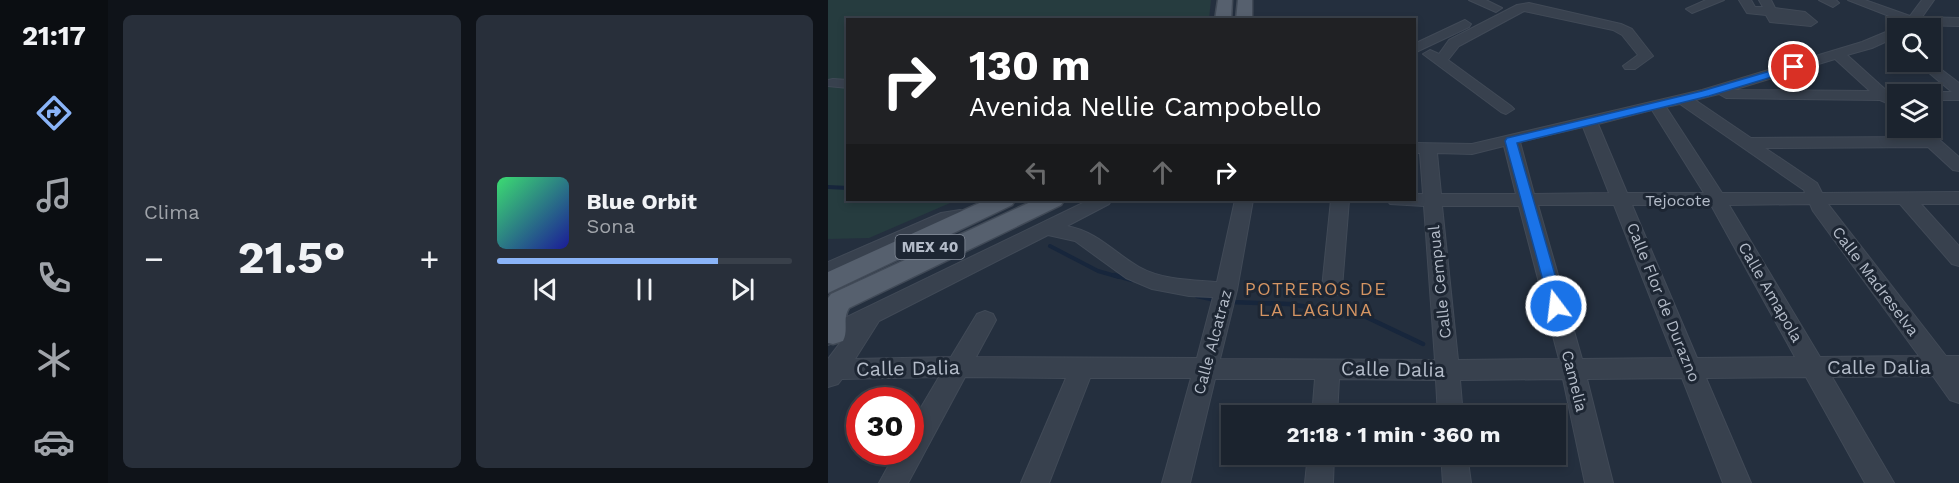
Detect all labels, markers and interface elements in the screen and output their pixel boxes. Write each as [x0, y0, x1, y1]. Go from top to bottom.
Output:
map controls [1887, 18, 1941, 138]
button: search [1887, 18, 1941, 72]
text: 21:17 [22, 20, 86, 52]
text: 130 m [969, 41, 1091, 90]
pin [1768, 41, 1819, 92]
icon: right [870, 42, 948, 120]
icon: arrive [1777, 50, 1810, 83]
button: layers [1887, 84, 1941, 138]
text: Avenida Nellie Campobello [969, 91, 1322, 123]
icon: directions [33, 92, 75, 134]
icon: left [1020, 156, 1053, 189]
icon: ahead [1083, 156, 1116, 189]
icon: ahead [1146, 156, 1179, 189]
icon: right [1209, 156, 1242, 189]
icon: music [33, 174, 75, 216]
text: Blue Orbit [587, 189, 697, 214]
street label: Tejocote [1645, 191, 1711, 210]
text: Clima [144, 200, 200, 224]
text: Sona [587, 214, 635, 238]
street label: Calle Flor de Durazno [1623, 220, 1704, 385]
street label: Calle Madreselva [1828, 223, 1923, 340]
street label: Calle Cempual [1424, 224, 1455, 340]
text: 21.5° [238, 231, 346, 284]
road number: MEX 40 [896, 235, 964, 259]
text: − [144, 239, 164, 278]
text: + [420, 239, 440, 278]
street label: Calle Amapola [1734, 239, 1807, 346]
icon: phone [33, 257, 75, 299]
icon: previous [529, 273, 562, 306]
icon: pause [628, 273, 661, 306]
icon: next [726, 273, 759, 306]
position arrow [1524, 274, 1588, 338]
district label: POTREROS DE LA LAGUNA [1245, 278, 1387, 320]
street label: Calle Alcatraz [1189, 288, 1236, 397]
icon: climate [33, 339, 75, 381]
street label: Camelia [1558, 348, 1591, 414]
street label: Calle Dalia [856, 355, 960, 381]
street label: Calle Dalia [1827, 355, 1931, 379]
street label: Calle Dalia [1341, 356, 1445, 382]
speed limit sign: 30 [846, 387, 924, 465]
icon: car [33, 421, 75, 463]
text: 21:18 · 1 min · 360 m [1287, 422, 1500, 447]

